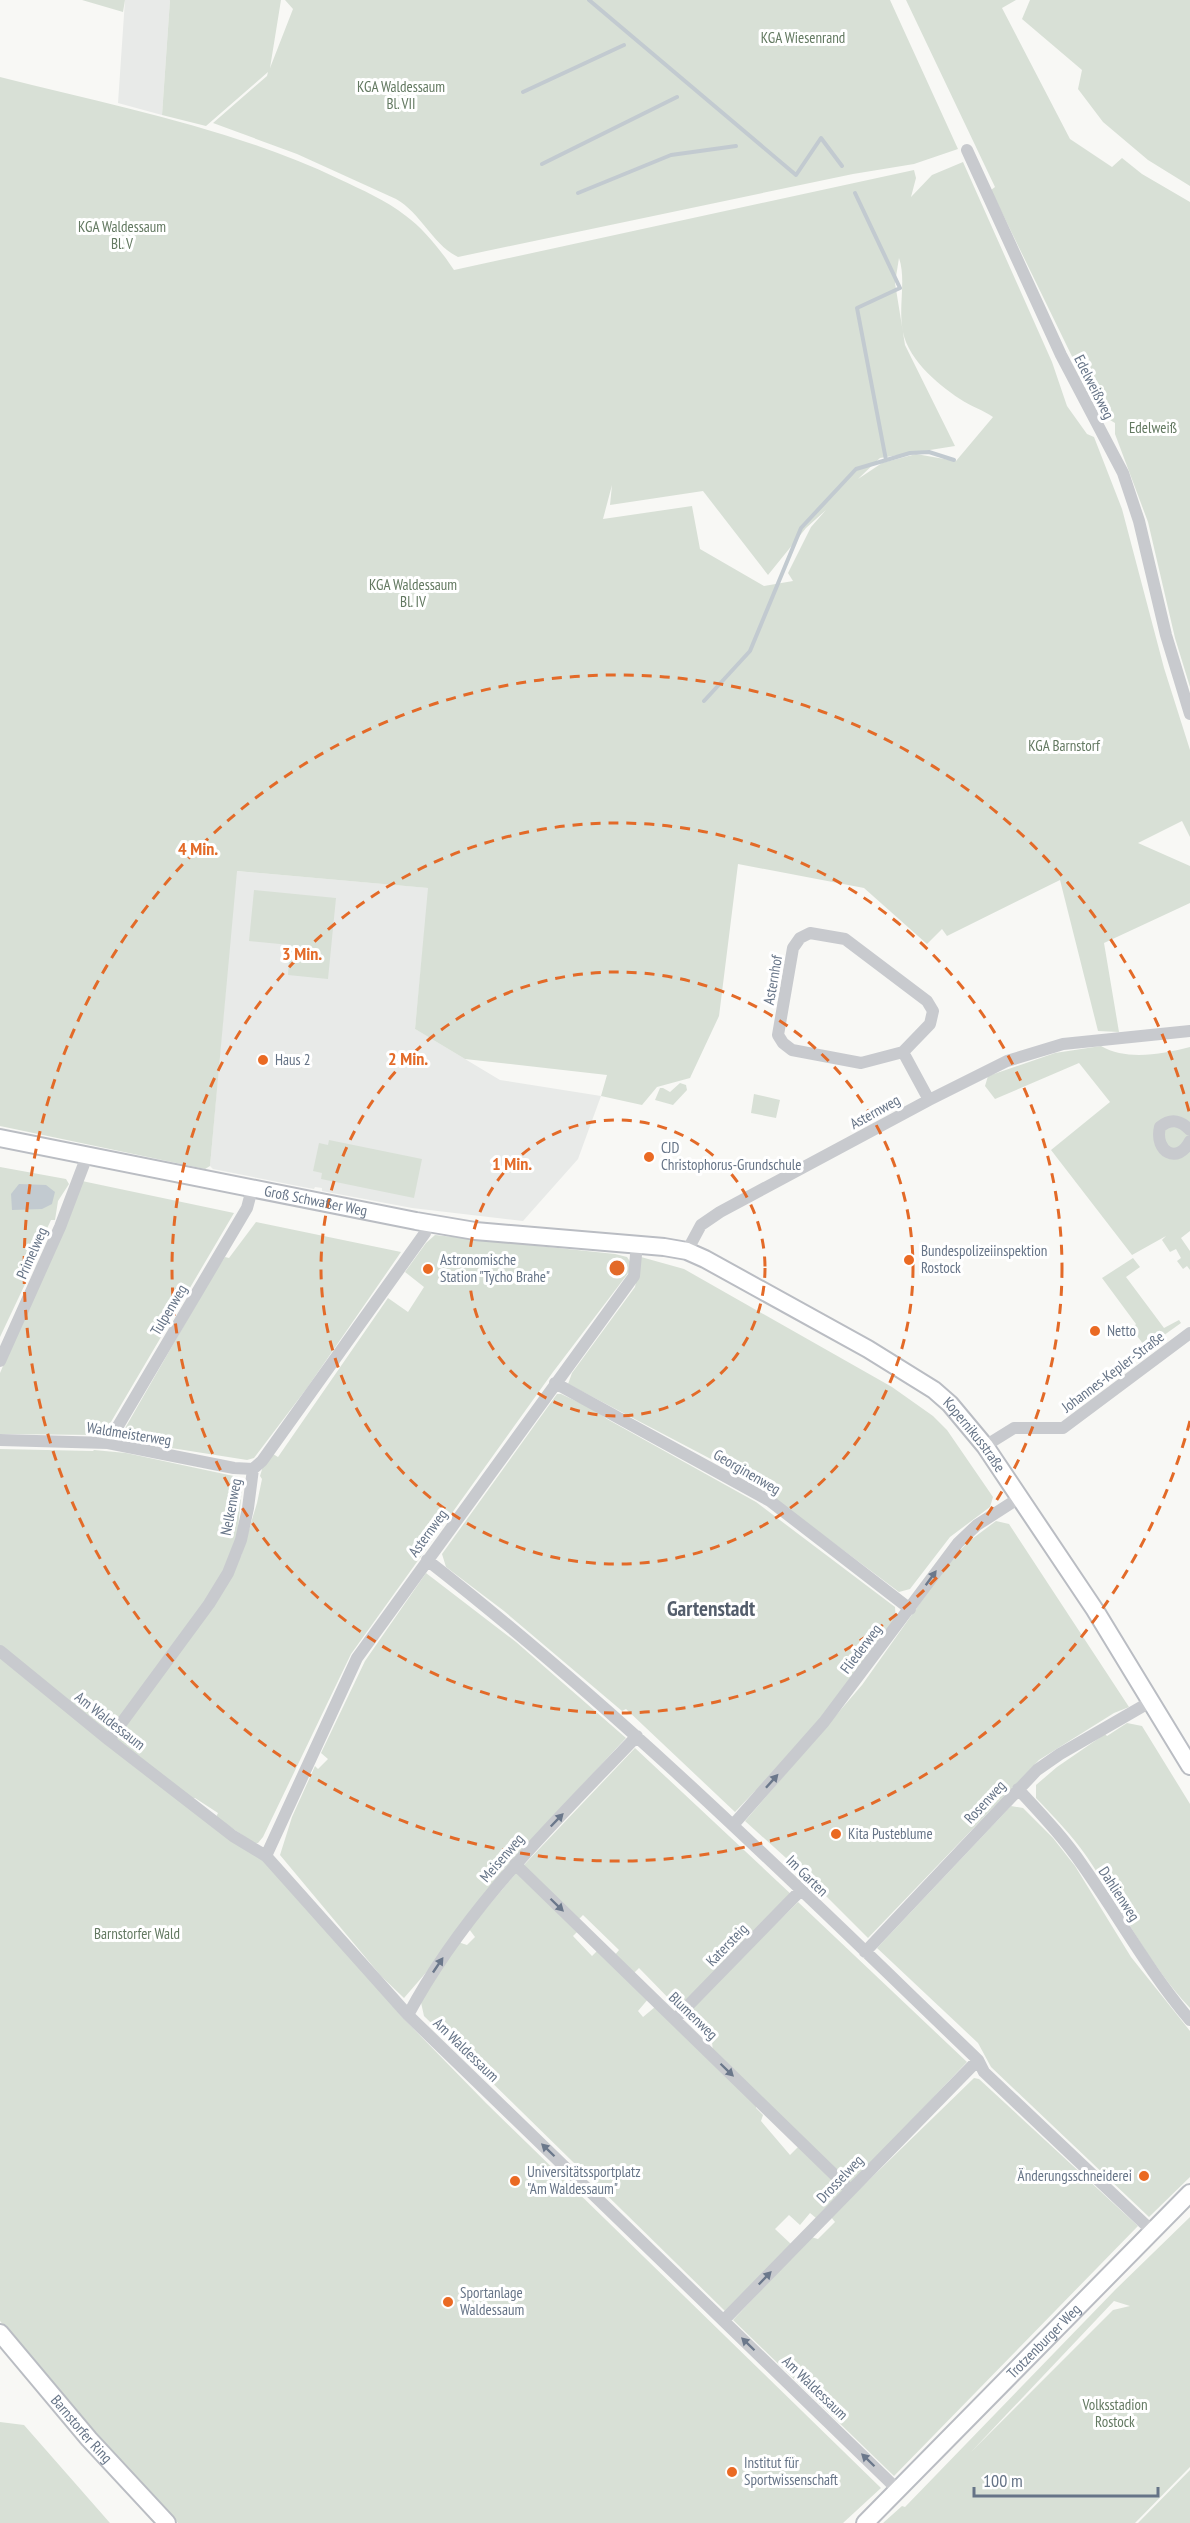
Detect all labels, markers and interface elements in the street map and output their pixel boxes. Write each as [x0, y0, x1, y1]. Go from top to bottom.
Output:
park label: KGA Wiesenrand [761, 28, 845, 47]
park label: KGA Waldessaum Bl. VII [357, 77, 445, 113]
park label: KGA Waldessaum Bl. V [78, 217, 166, 253]
street label: Edelweißweg [1070, 352, 1119, 422]
park label: Edelweiß [1129, 418, 1177, 437]
park label: KGA Waldessaum Bl. IV [369, 575, 457, 611]
park label: KGA Barnstorf [1028, 736, 1101, 755]
text: 4 Min. [178, 837, 218, 860]
text: 3 Min. [282, 942, 322, 965]
street label: Asternhof [759, 953, 786, 1006]
text: 2 Min. [388, 1047, 428, 1070]
place label: Haus 2 [275, 1050, 311, 1069]
marker: Haus 2 [256, 1053, 270, 1067]
street label: Asternweg [846, 1090, 903, 1133]
place label: CJD Christophorus-Grundschule [661, 1138, 801, 1174]
marker: CJD Christophorus-Grundschule [642, 1150, 656, 1164]
text: 1 Min. [492, 1152, 532, 1175]
street label: Groß Schwaßer Weg [263, 1181, 369, 1220]
street label: Primelweg [12, 1224, 51, 1282]
place label: Bundespolizeiinspektion Rostock [921, 1241, 1047, 1277]
place label: Astronomische Station "Tycho Brahe" [440, 1250, 550, 1286]
marker: Bundespolizeiinspektion Rostock [902, 1253, 916, 1267]
centre of rings [607, 1258, 627, 1278]
marker: Astronomische Station "Tycho Brahe" [421, 1262, 435, 1276]
street label: Tulpenweg [146, 1281, 191, 1339]
place label: Netto [1107, 1321, 1136, 1340]
marker: Netto [1088, 1324, 1102, 1338]
street label: Johannes-Kepler-Straße [1057, 1327, 1168, 1417]
street label: Kopernikusstraße [939, 1392, 1010, 1476]
street label: Waldmeisterweg [85, 1417, 173, 1450]
street label: Georginenweg [710, 1445, 784, 1498]
street label: Nelkenweg [216, 1477, 245, 1537]
street label: Asternweg [404, 1505, 451, 1560]
one-way arrow [924, 1571, 936, 1586]
district label: Gartenstadt [667, 1595, 755, 1622]
street label: Fliederweg [836, 1620, 885, 1677]
street label: Am Waldessaum [71, 1687, 149, 1754]
one-way arrow [765, 1774, 778, 1789]
street label: Rosenweg [960, 1776, 1009, 1827]
one-way arrow [550, 1813, 564, 1827]
place label: Kita Pusteblume [848, 1824, 933, 1843]
marker: Kita Pusteblume [829, 1827, 843, 1841]
street label: Meisenweg [475, 1829, 528, 1886]
street label: Im Garten [782, 1851, 832, 1900]
street label: Dahlienweg [1095, 1863, 1144, 1925]
one-way arrow [550, 1898, 565, 1912]
street label: Katersteig [702, 1919, 752, 1970]
park label: Barnstorfer Wald [94, 1924, 180, 1943]
one-way arrow [432, 1957, 444, 1973]
street label: Blumenweg [665, 1988, 722, 2044]
street label: Am Waldessaum [430, 2014, 503, 2086]
one-way arrow [720, 2063, 735, 2077]
one-way arrow [541, 2143, 555, 2157]
street label: Drosselweg [812, 2151, 867, 2207]
place label: Universitätssportplatz "Am Waldessaum" [527, 2162, 641, 2198]
place label: Änderungsschneiderei [1018, 2166, 1132, 2185]
marker: Änderungsschneiderei [1137, 2169, 1151, 2183]
marker: Universitätssportplatz "Am Waldessaum" [508, 2174, 522, 2188]
one-way arrow [758, 2271, 772, 2286]
place label: Sportanlage Waldessaum [460, 2283, 524, 2319]
marker: Sportanlage Waldessaum [441, 2295, 455, 2309]
street label: Trotzenburger Weg [1003, 2300, 1084, 2382]
one-way arrow [742, 2337, 756, 2351]
street label: Am Waldessaum [779, 2352, 852, 2424]
street label: Barnstorfer Ring [47, 2391, 117, 2467]
park label: Volksstadion Rostock [1081, 2395, 1148, 2431]
place label: Institut für Sportwissenschaft [744, 2453, 838, 2489]
one-way arrow [861, 2453, 875, 2467]
scale bar [974, 2460, 1158, 2498]
marker: Institut für Sportwissenschaft [725, 2465, 739, 2479]
text: 100 m [983, 2469, 1023, 2492]

